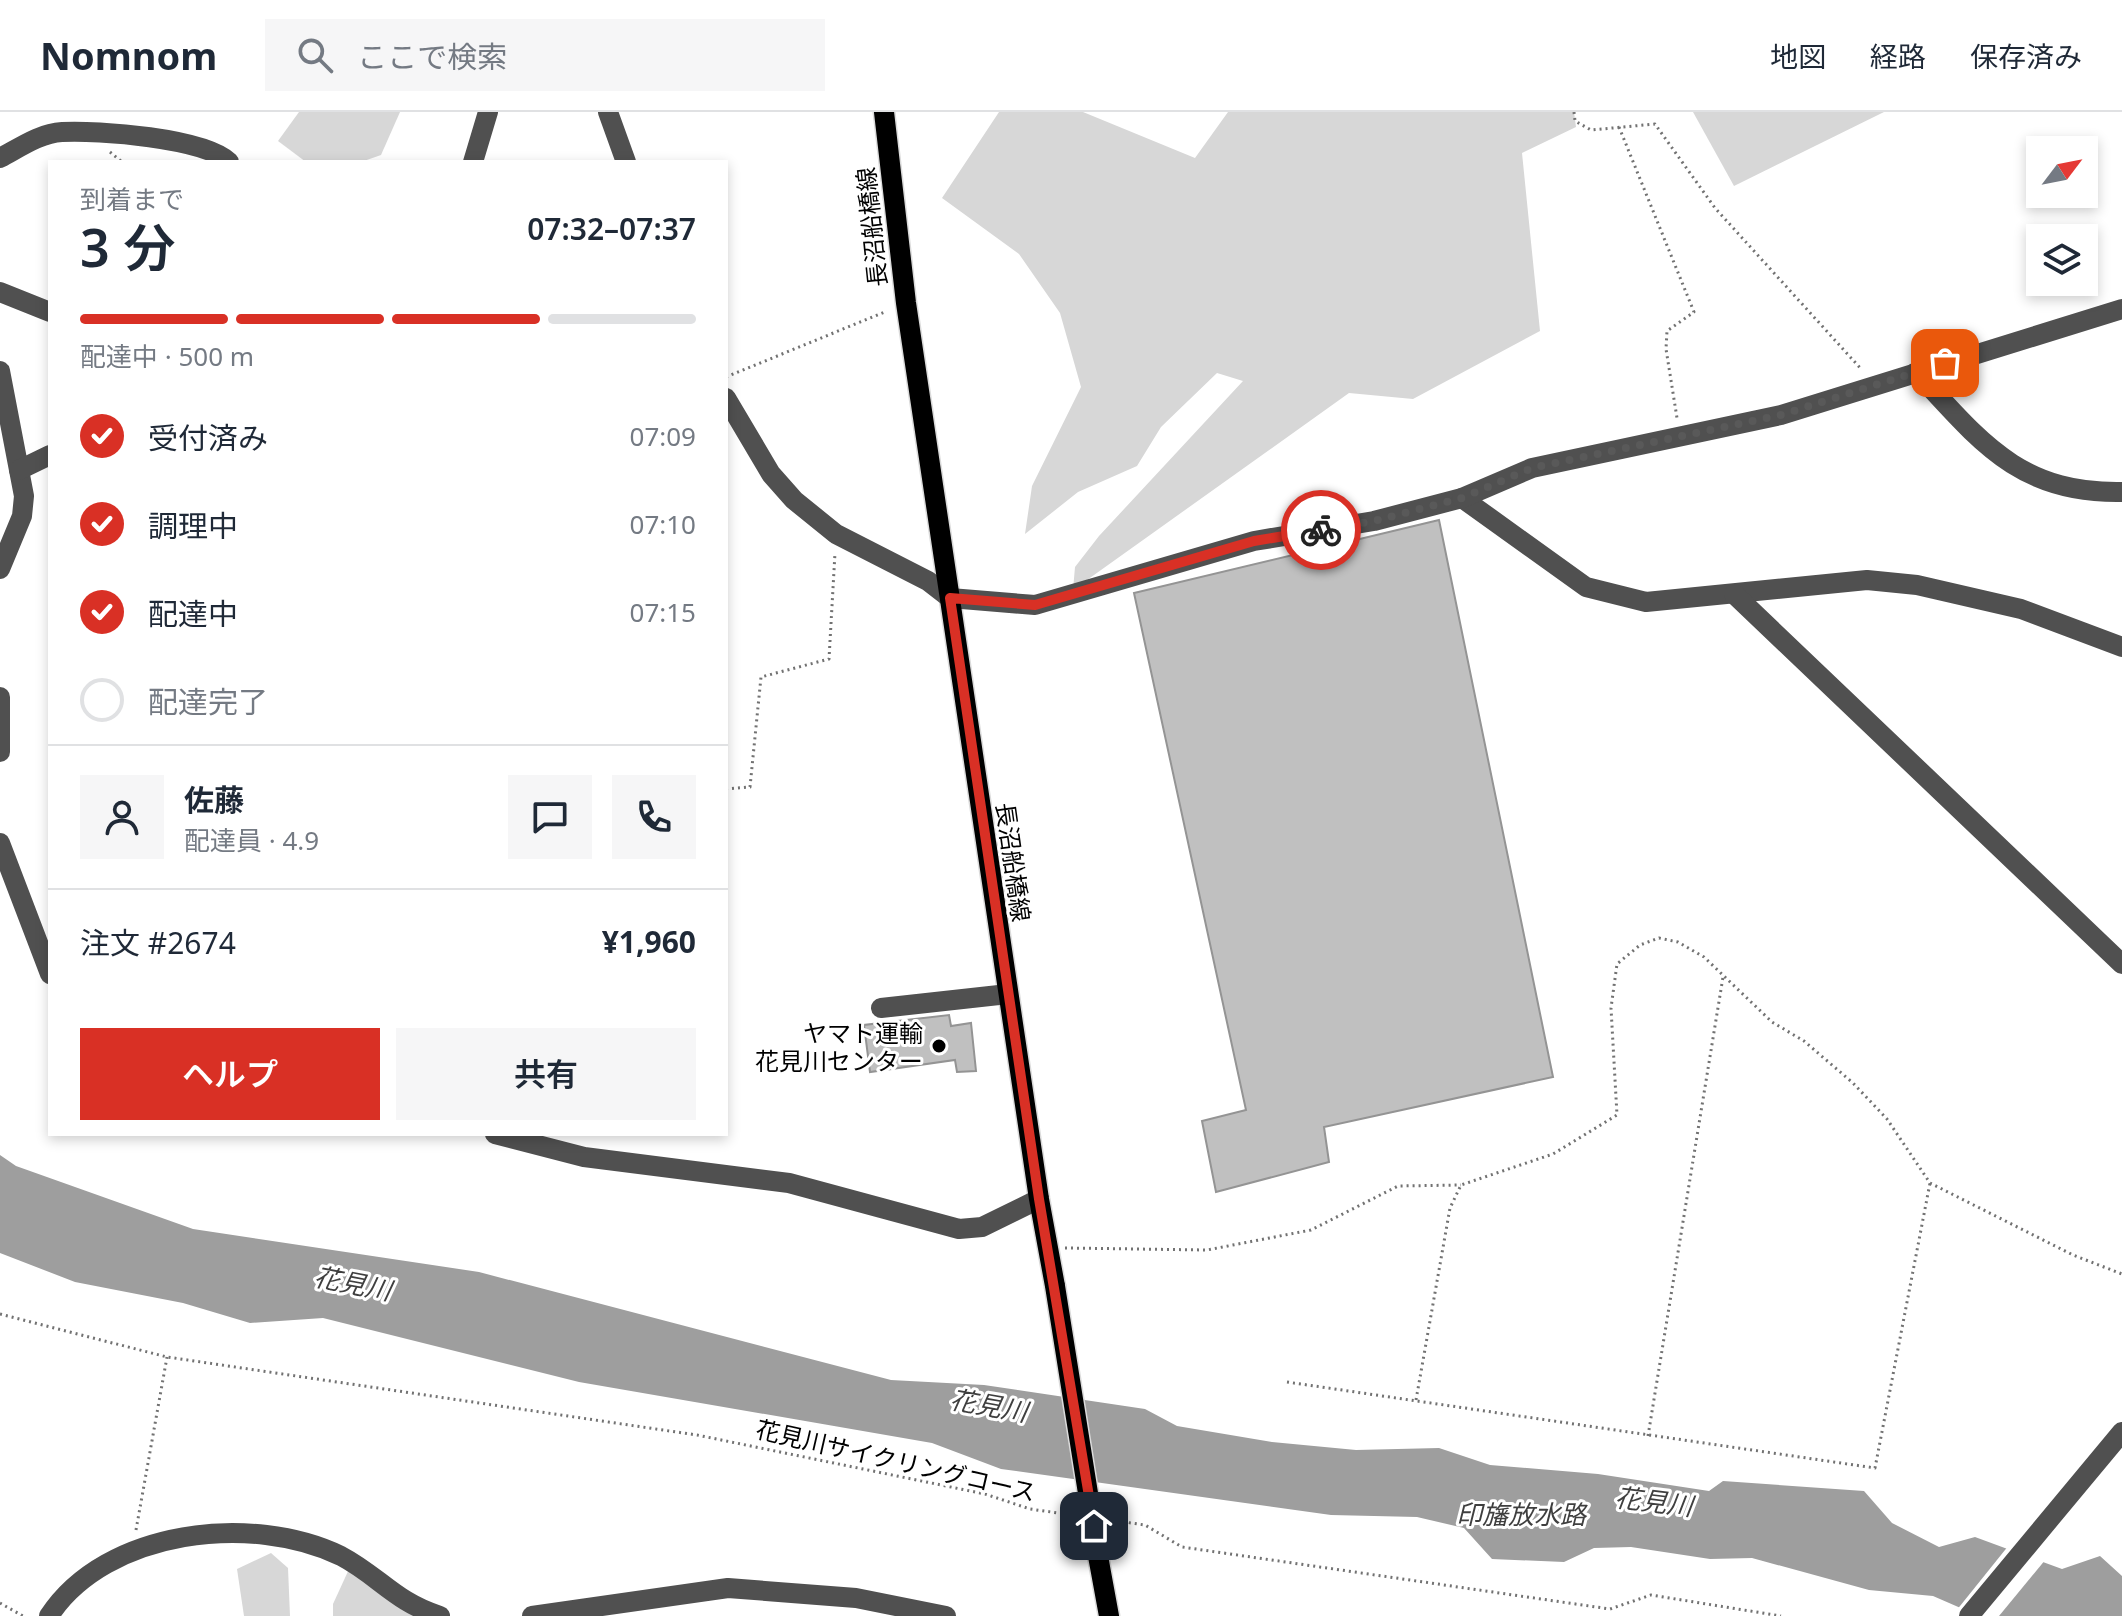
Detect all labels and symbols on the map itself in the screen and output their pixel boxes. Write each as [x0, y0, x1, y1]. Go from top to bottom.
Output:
north arrow [2026, 136, 2098, 208]
street label: 長沼船橋線 [848, 166, 894, 288]
pin [1911, 329, 1979, 397]
courier [1281, 490, 1361, 570]
street label: 長沼船橋線 [989, 800, 1039, 924]
place label: ヤマト運輸 花見川センター [755, 1016, 923, 1077]
marker: ヤマト運輸 花見川センター [930, 1037, 948, 1055]
water label: 花見川 [311, 1258, 398, 1309]
water label: 花見川 [947, 1380, 1033, 1430]
street label: 花見川サイクリングコース [753, 1412, 1039, 1508]
water label: 花見川 [1613, 1478, 1698, 1524]
pin [1060, 1492, 1128, 1560]
water label: 印旛放水路 [1456, 1496, 1588, 1532]

